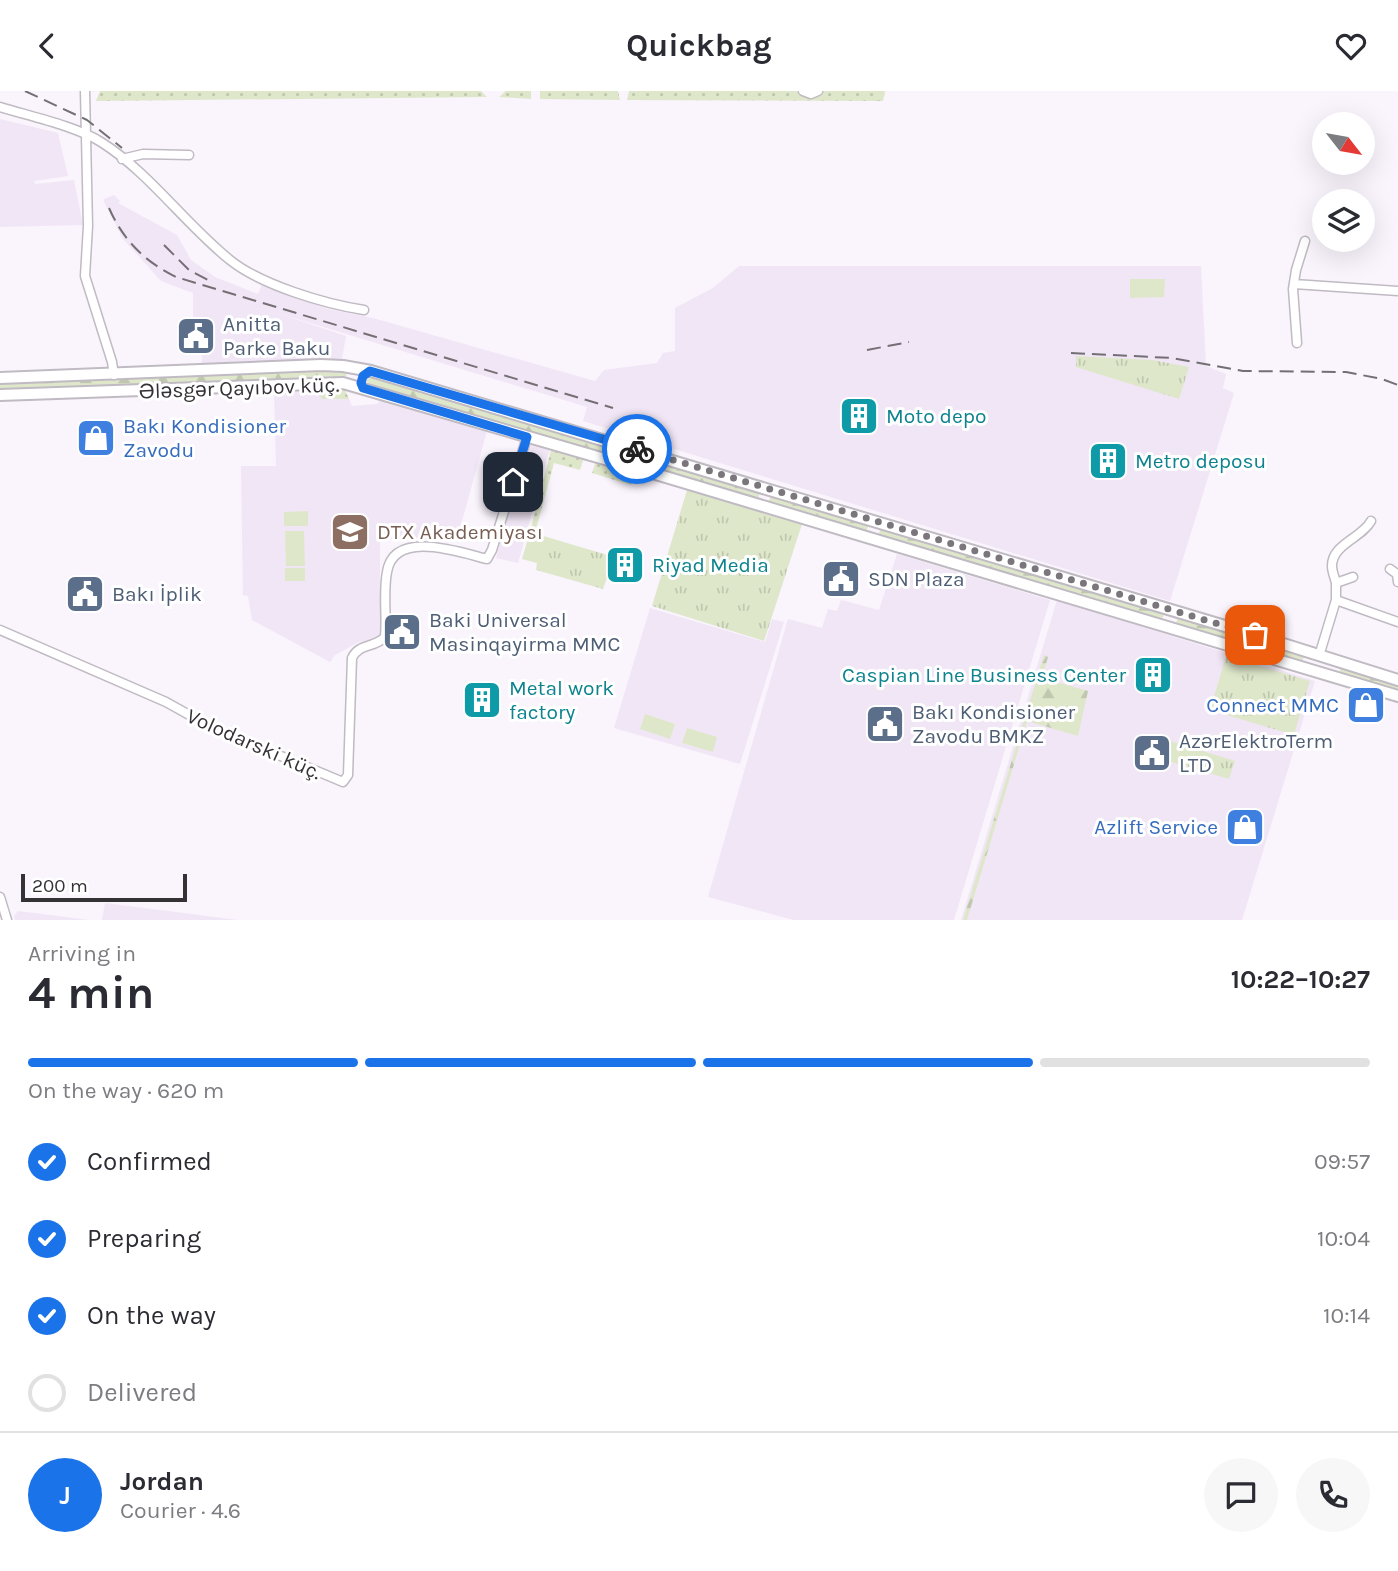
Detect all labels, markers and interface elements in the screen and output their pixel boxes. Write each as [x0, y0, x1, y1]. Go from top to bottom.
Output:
icon: back [28, 27, 66, 65]
text: Quickbag [626, 27, 772, 64]
icon: heart [1332, 27, 1370, 65]
north arrow [1312, 112, 1376, 175]
map controls [1312, 112, 1375, 252]
button: layers [1312, 189, 1375, 252]
place label: Anitta Parke Baku [223, 312, 331, 360]
public building icon: Anitta Parke Baku [175, 315, 217, 357]
street label: Ələsgər Qayıbov küç. [138, 373, 340, 403]
building icon: Moto depo [838, 395, 880, 437]
place label: Moto depo [886, 404, 987, 428]
place label: Bakı Kondisioner Zavodu [123, 414, 287, 462]
courier [602, 414, 672, 484]
shop icon: Bakı Kondisioner Zavodu [75, 417, 117, 459]
icon: bike [618, 430, 656, 468]
building icon: Metro deposu [1087, 440, 1129, 482]
place label: Metro deposu [1135, 449, 1266, 473]
pin [483, 452, 543, 512]
icon: home [494, 463, 532, 501]
school or university icon: DTX Akademiyası [329, 511, 371, 553]
place label: DTX Akademiyası [377, 520, 543, 544]
building icon: Riyad Media [604, 544, 646, 586]
place label: Riyad Media [652, 553, 769, 577]
public building icon: SDN Plaza [820, 558, 862, 600]
place label: SDN Plaza [868, 567, 965, 591]
public building icon: Bakı İplik [64, 573, 106, 615]
place label: Bakı İplik [112, 582, 202, 606]
pin [1225, 605, 1285, 665]
place label: Baki Universal Masinqayirma MMC [429, 608, 620, 656]
public building icon: Baki Universal Masinqayirma MMC [381, 611, 423, 653]
icon: bag [1236, 616, 1274, 654]
building icon: Caspian Line Business Center [1132, 654, 1174, 696]
place label: Caspian Line Business Center [842, 663, 1126, 687]
place label: Metal work factory [509, 676, 614, 724]
building icon: Metal work factory [461, 679, 503, 721]
shop icon: Connect MMC [1345, 684, 1387, 726]
place label: Connect MMC [1206, 693, 1339, 717]
place label: Bakı Kondisioner Zavodu BMKZ [912, 700, 1076, 748]
public building icon: Bakı Kondisioner Zavodu BMKZ [864, 703, 906, 745]
street label: Volodarski küç. [183, 704, 325, 785]
place label: AzərElektroTerm LTD [1179, 729, 1333, 777]
public building icon: AzərElektroTerm LTD [1131, 732, 1173, 774]
shop icon: Azlift Service [1224, 806, 1266, 848]
place label: Azlift Service [1094, 815, 1218, 839]
scale bar [21, 871, 187, 903]
text: 200 m [32, 875, 88, 897]
text: Arriving in [28, 940, 136, 967]
text: 10:22–10:27 [1231, 964, 1370, 995]
text: 4 min [28, 966, 154, 1020]
text: On the way · 620 m [28, 1077, 224, 1104]
icon: check [28, 1143, 66, 1181]
text: Confirmed [87, 1146, 212, 1177]
text: 09:57 [1314, 1148, 1370, 1175]
icon: check [28, 1220, 66, 1258]
text: Preparing [87, 1223, 201, 1254]
text: 10:04 [1317, 1225, 1370, 1252]
icon: check [28, 1297, 66, 1335]
text: On the way [87, 1300, 216, 1331]
text: 10:14 [1323, 1302, 1370, 1329]
text: Delivered [87, 1377, 197, 1408]
button: chat [1204, 1458, 1278, 1532]
button: phone [1296, 1458, 1370, 1532]
text: Jordan [120, 1466, 204, 1497]
text: J [59, 1480, 71, 1511]
text: Courier · 4.6 [120, 1497, 241, 1524]

